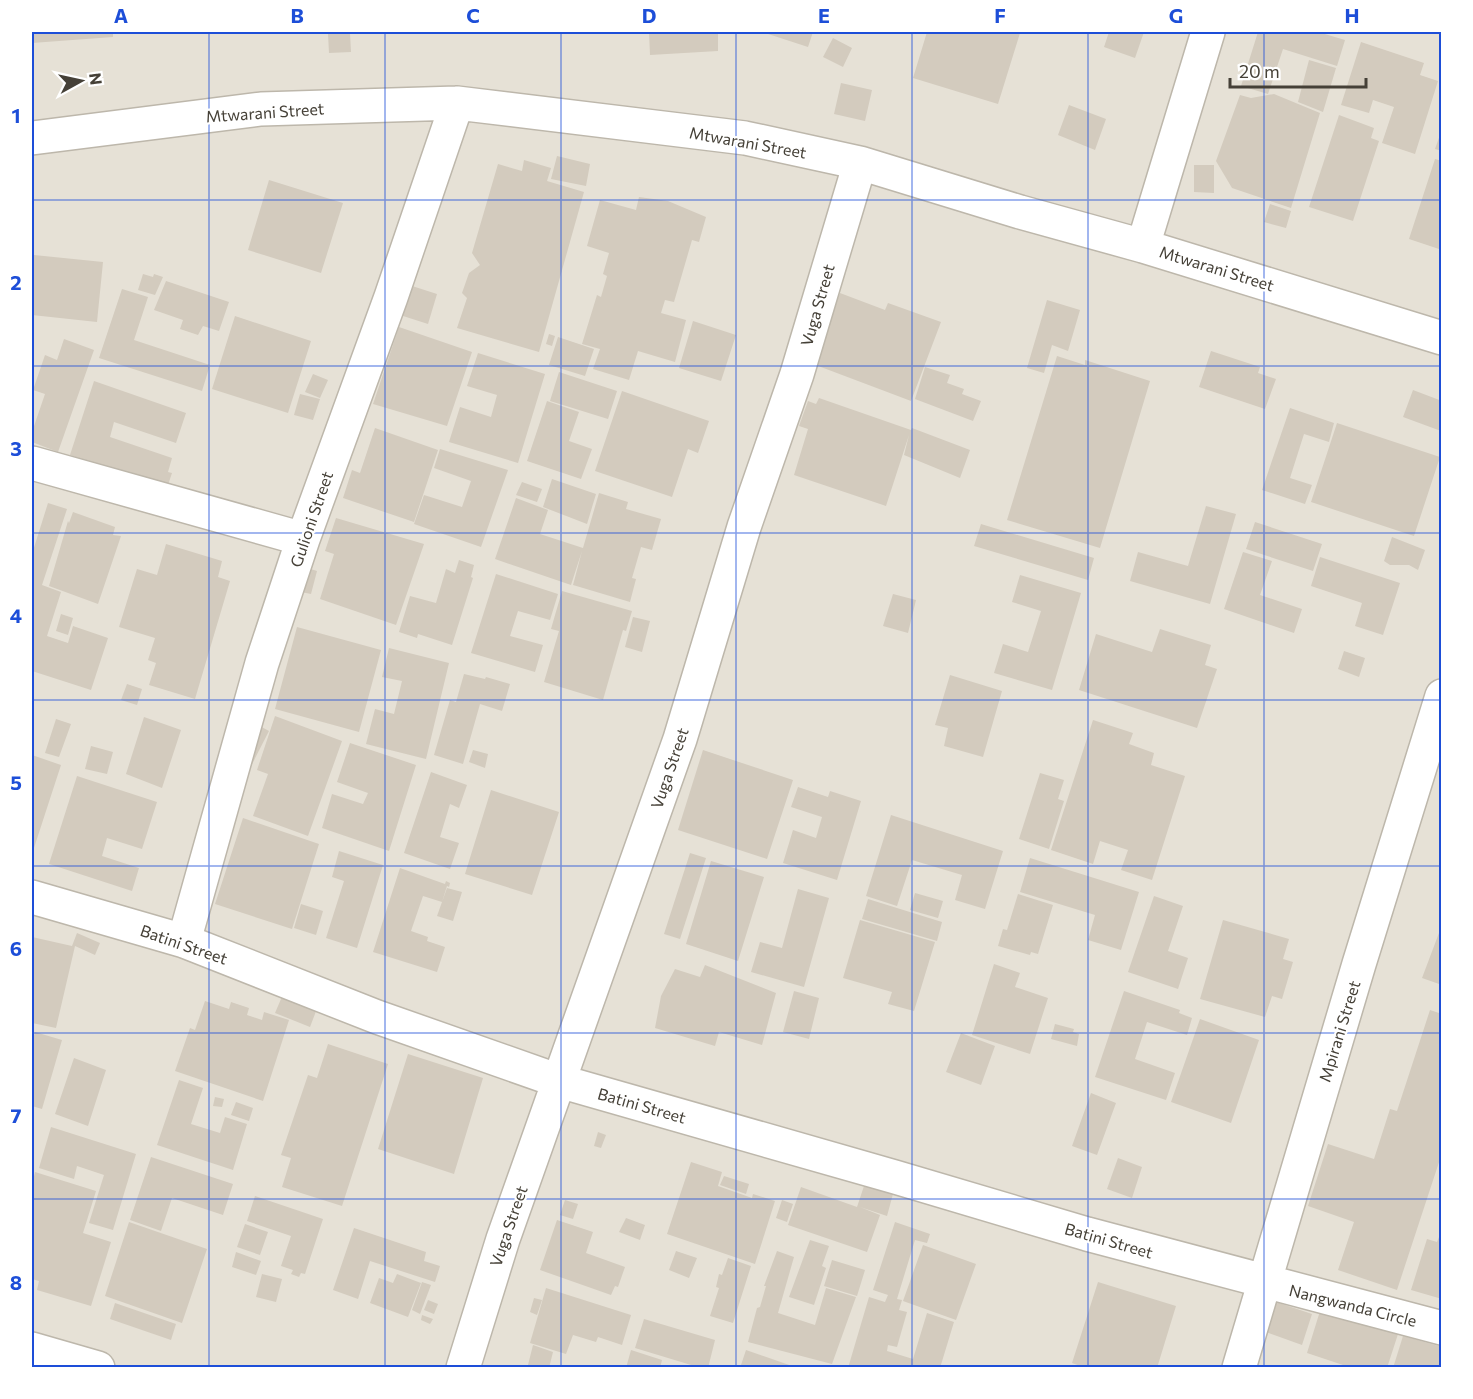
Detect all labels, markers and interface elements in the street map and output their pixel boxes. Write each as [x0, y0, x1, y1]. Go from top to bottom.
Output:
text: A [114, 3, 128, 27]
text: B [290, 3, 304, 27]
text: C [466, 3, 480, 27]
text: D [642, 3, 656, 27]
text: E [818, 3, 830, 27]
text: F [994, 3, 1006, 27]
text: G [1169, 3, 1183, 27]
text: H [1345, 3, 1360, 27]
north arrow [51, 51, 111, 111]
scale bar [1230, 51, 1366, 89]
text: 20 m [1239, 60, 1280, 82]
text: N [86, 72, 107, 86]
street label: Mtwarani Street [205, 98, 325, 126]
text: 1 [11, 103, 21, 127]
street label: Mtwarani Street [688, 122, 809, 162]
street label: Mtwarani Street [1157, 242, 1277, 295]
street label: Vuga Street [796, 261, 838, 348]
text: 2 [10, 270, 22, 294]
text: 3 [10, 436, 22, 460]
street label: Gulioni Street [286, 468, 336, 569]
text: 4 [10, 603, 22, 627]
street label: Vuga Street [646, 725, 692, 811]
text: 5 [10, 770, 22, 794]
street label: Batini Street [138, 920, 230, 968]
text: 6 [10, 936, 22, 960]
street label: Mpirani Street [1315, 978, 1364, 1084]
street label: Batini Street [596, 1083, 689, 1127]
text: 7 [11, 1103, 22, 1127]
street label: Vuga Street [485, 1183, 531, 1269]
street label: Batini Street [1063, 1218, 1156, 1262]
text: 8 [10, 1270, 22, 1294]
street label: Nangwanda Circle [1287, 1280, 1419, 1330]

